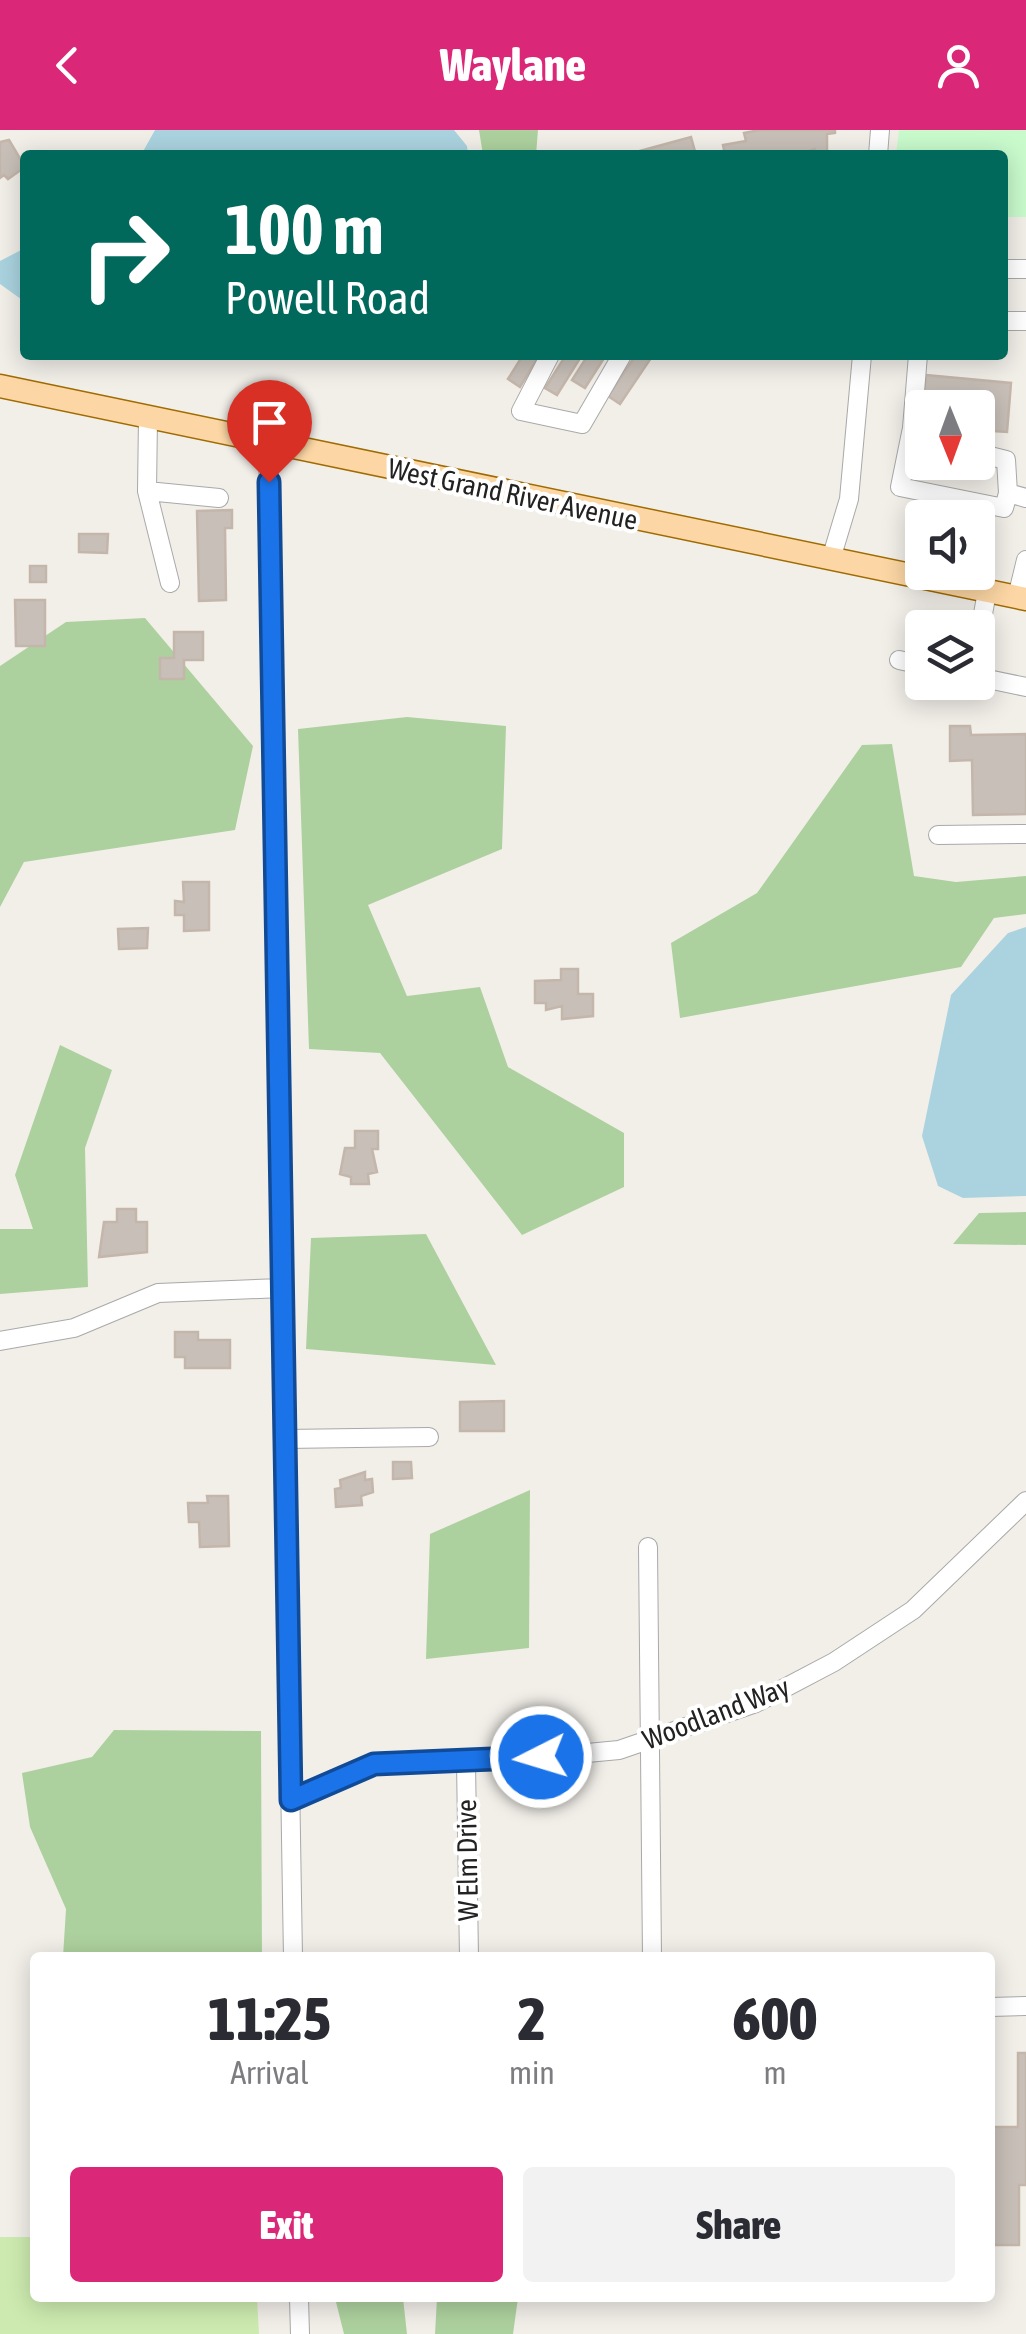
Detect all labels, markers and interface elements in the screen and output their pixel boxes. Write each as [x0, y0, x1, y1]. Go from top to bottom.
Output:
icon: back [40, 38, 95, 93]
icon: person [931, 38, 986, 93]
text: Waylane [440, 39, 586, 91]
text: 100 m [225, 189, 384, 269]
icon: right [60, 190, 190, 320]
text: Powell Road [225, 272, 430, 324]
pin [227, 380, 312, 483]
north arrow [905, 390, 995, 480]
map controls [905, 390, 995, 700]
icon: arrive [242, 395, 297, 450]
street label: West Grand River Avenue [385, 452, 641, 536]
button: sound [905, 500, 995, 590]
button: layers [905, 610, 995, 700]
street label: Woodland Way [638, 1670, 794, 1756]
position arrow [489, 1705, 593, 1809]
street label: W Elm Drive [450, 1799, 484, 1921]
text: 11:25 [208, 1984, 331, 2053]
text: 2 [518, 1984, 546, 2053]
text: 600 [733, 1984, 817, 2053]
text: Arrival [230, 2054, 309, 2091]
text: min [509, 2054, 555, 2091]
text: m [763, 2054, 786, 2091]
button: Exit [70, 2167, 503, 2282]
button: Share [523, 2167, 955, 2282]

